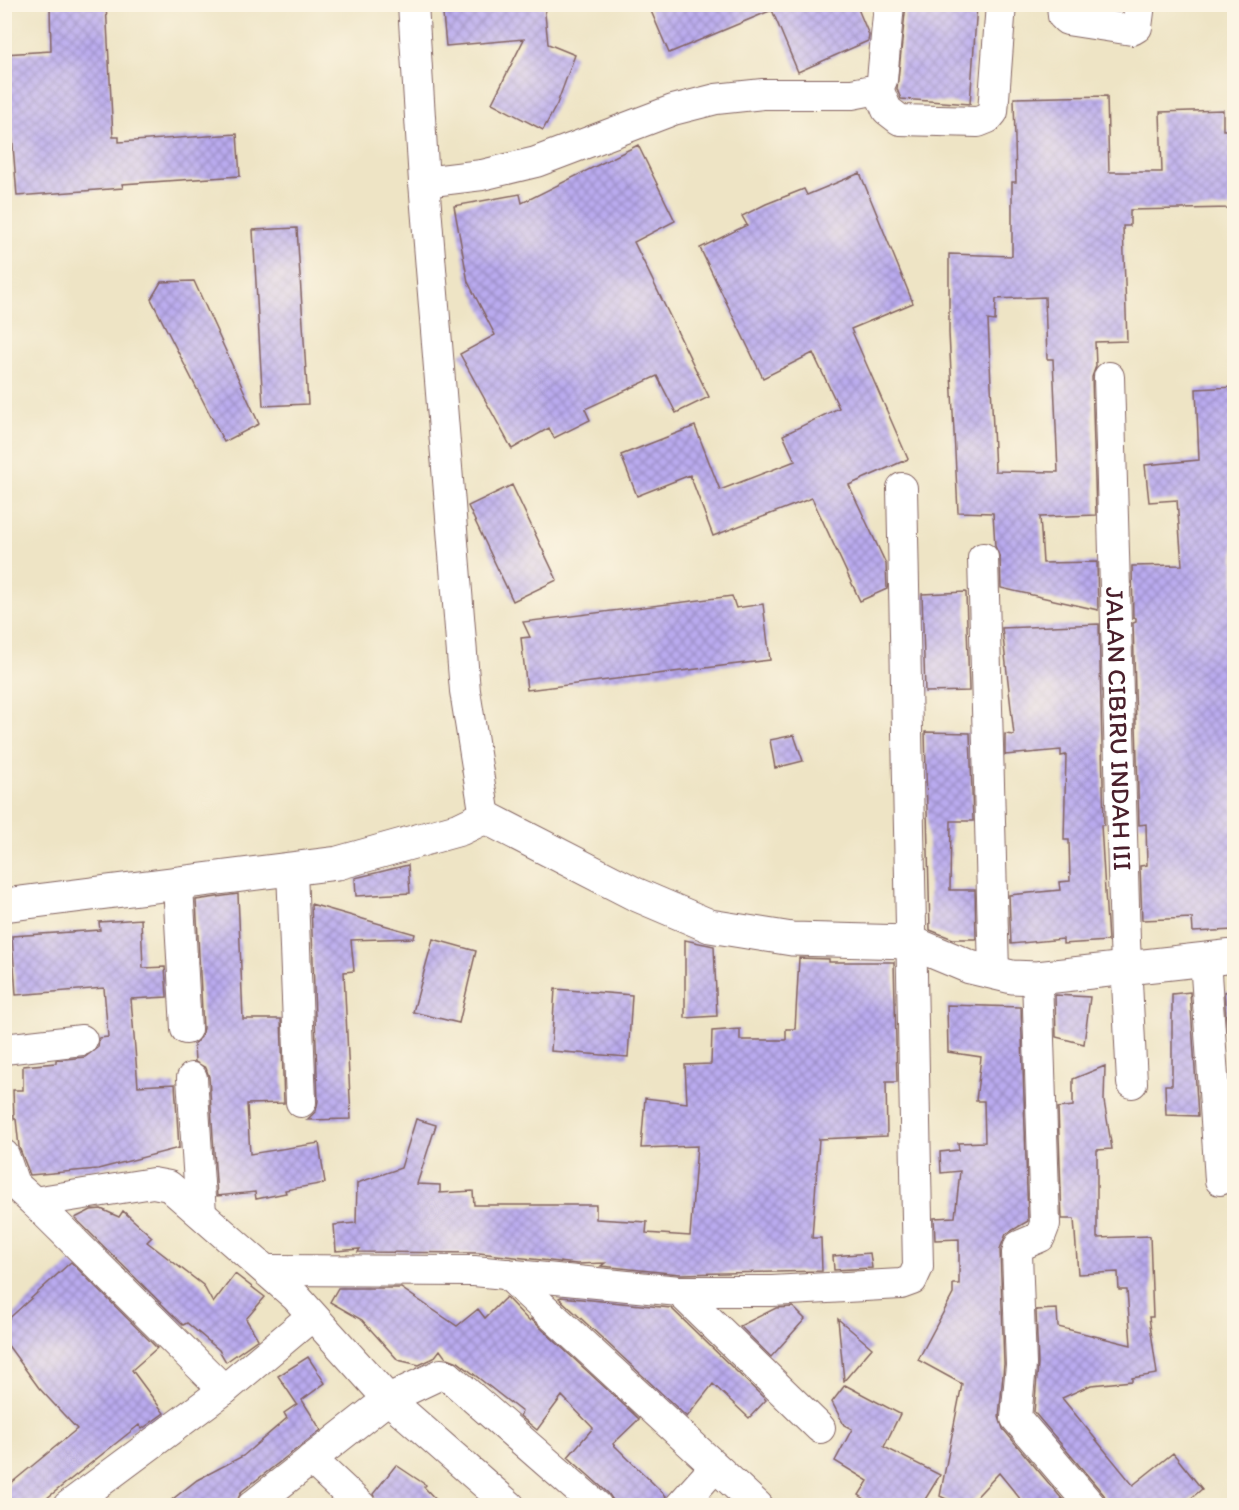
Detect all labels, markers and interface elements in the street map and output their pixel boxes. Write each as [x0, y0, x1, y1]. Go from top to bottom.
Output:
street label: JALAN CIBIRU INDAH III [1099, 586, 1139, 871]

